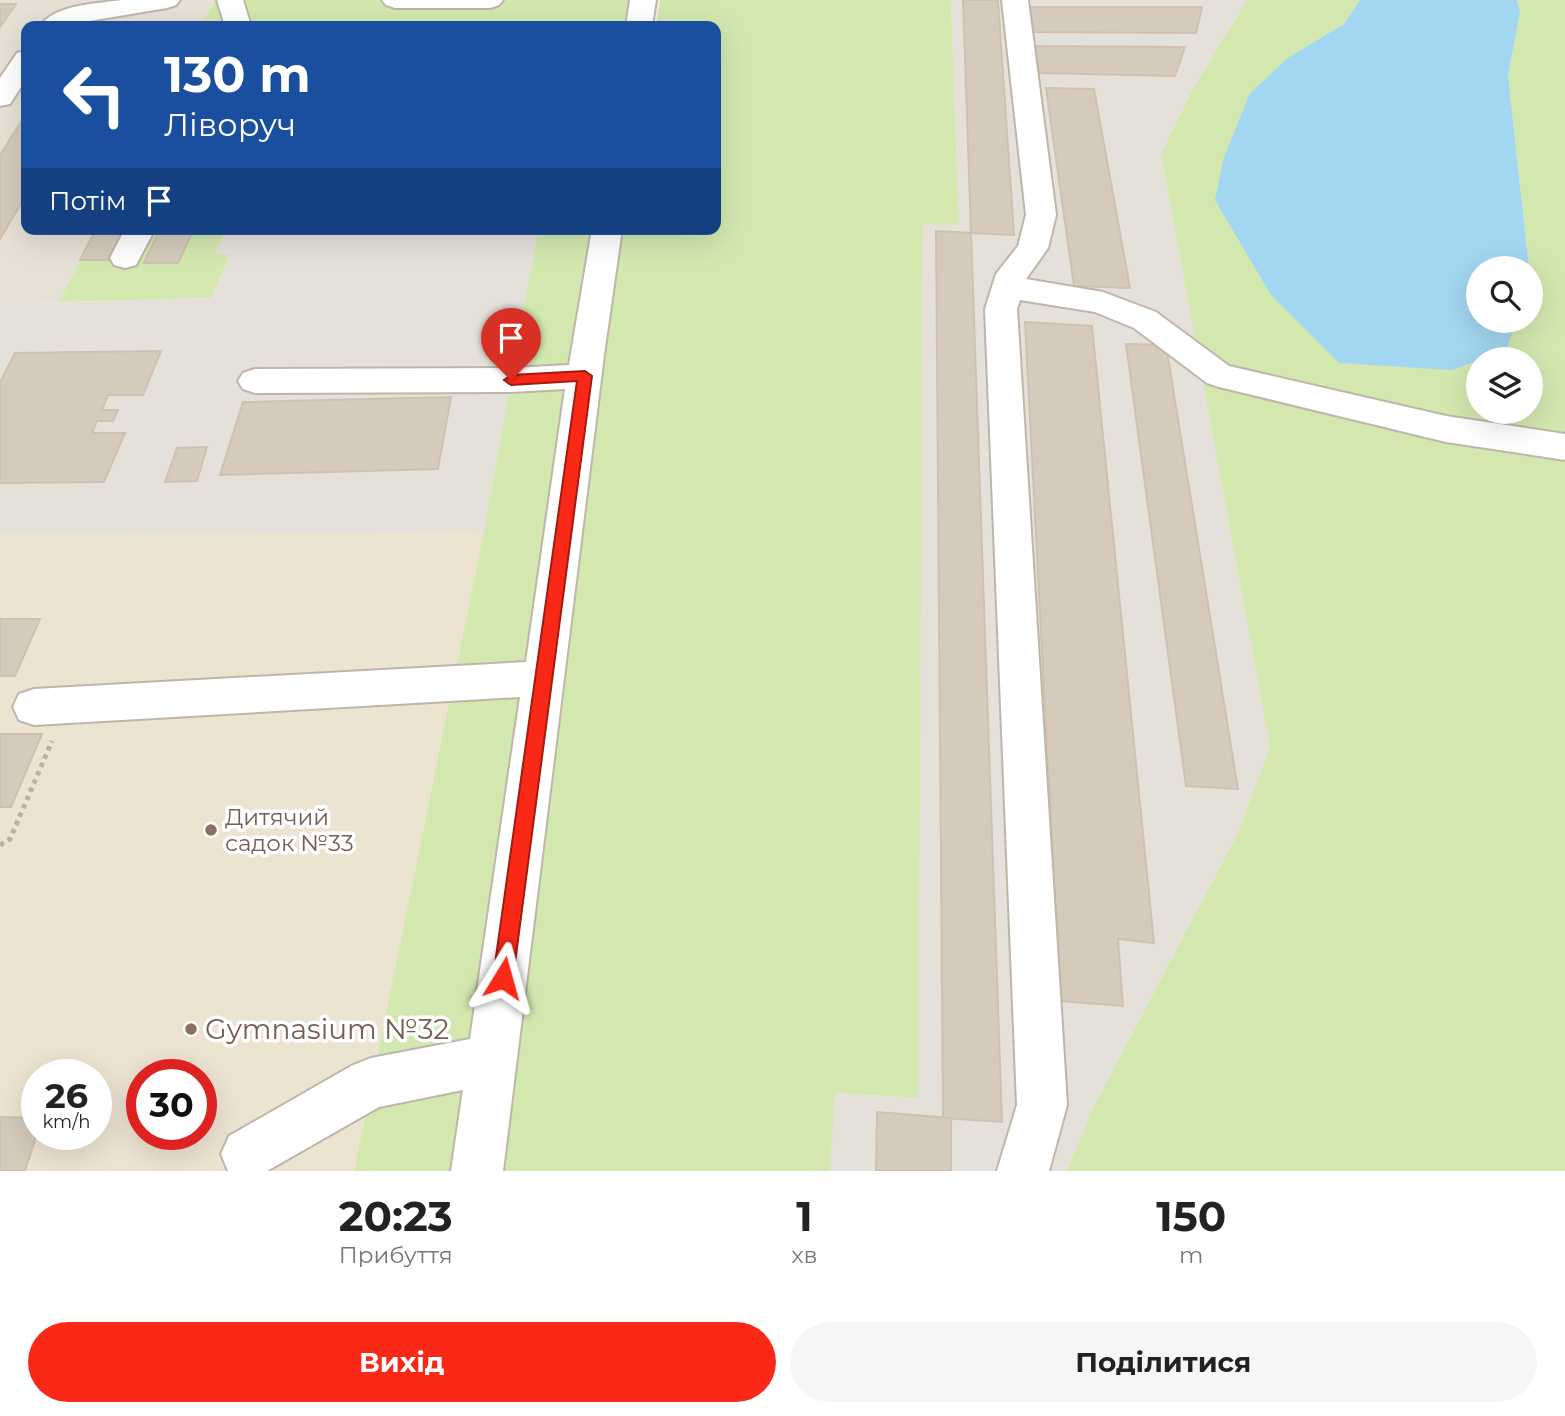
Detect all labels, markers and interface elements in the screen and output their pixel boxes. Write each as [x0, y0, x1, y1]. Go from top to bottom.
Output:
text: 130 m [164, 45, 311, 104]
icon: left [49, 49, 140, 140]
text: Ліворуч [164, 105, 296, 144]
icon: arrive [140, 182, 178, 220]
text: Потім [49, 185, 126, 217]
map controls [1466, 256, 1543, 424]
button: search [1466, 256, 1543, 333]
pin [481, 308, 541, 380]
icon: arrive [492, 319, 530, 357]
button: layers [1466, 347, 1543, 424]
place label: Дитячий садок №33 [225, 803, 354, 857]
marker: Дитячий садок №33 [203, 822, 219, 838]
position arrow [466, 941, 540, 1015]
place label: Gymnasium №32 [205, 1012, 449, 1046]
marker: Gymnasium №32 [183, 1021, 199, 1037]
speed limit sign: 30 [126, 1059, 217, 1150]
text: 26 [45, 1074, 88, 1117]
text: km/h [42, 1111, 91, 1133]
text: 20:23 [339, 1190, 453, 1242]
text: 1 [796, 1190, 813, 1242]
text: 150 [1156, 1190, 1226, 1242]
text: Прибуття [339, 1241, 453, 1269]
text: хв [791, 1241, 818, 1269]
text: m [1179, 1241, 1203, 1269]
button: Вихід [28, 1322, 776, 1402]
button: Поділитися [790, 1322, 1537, 1402]

